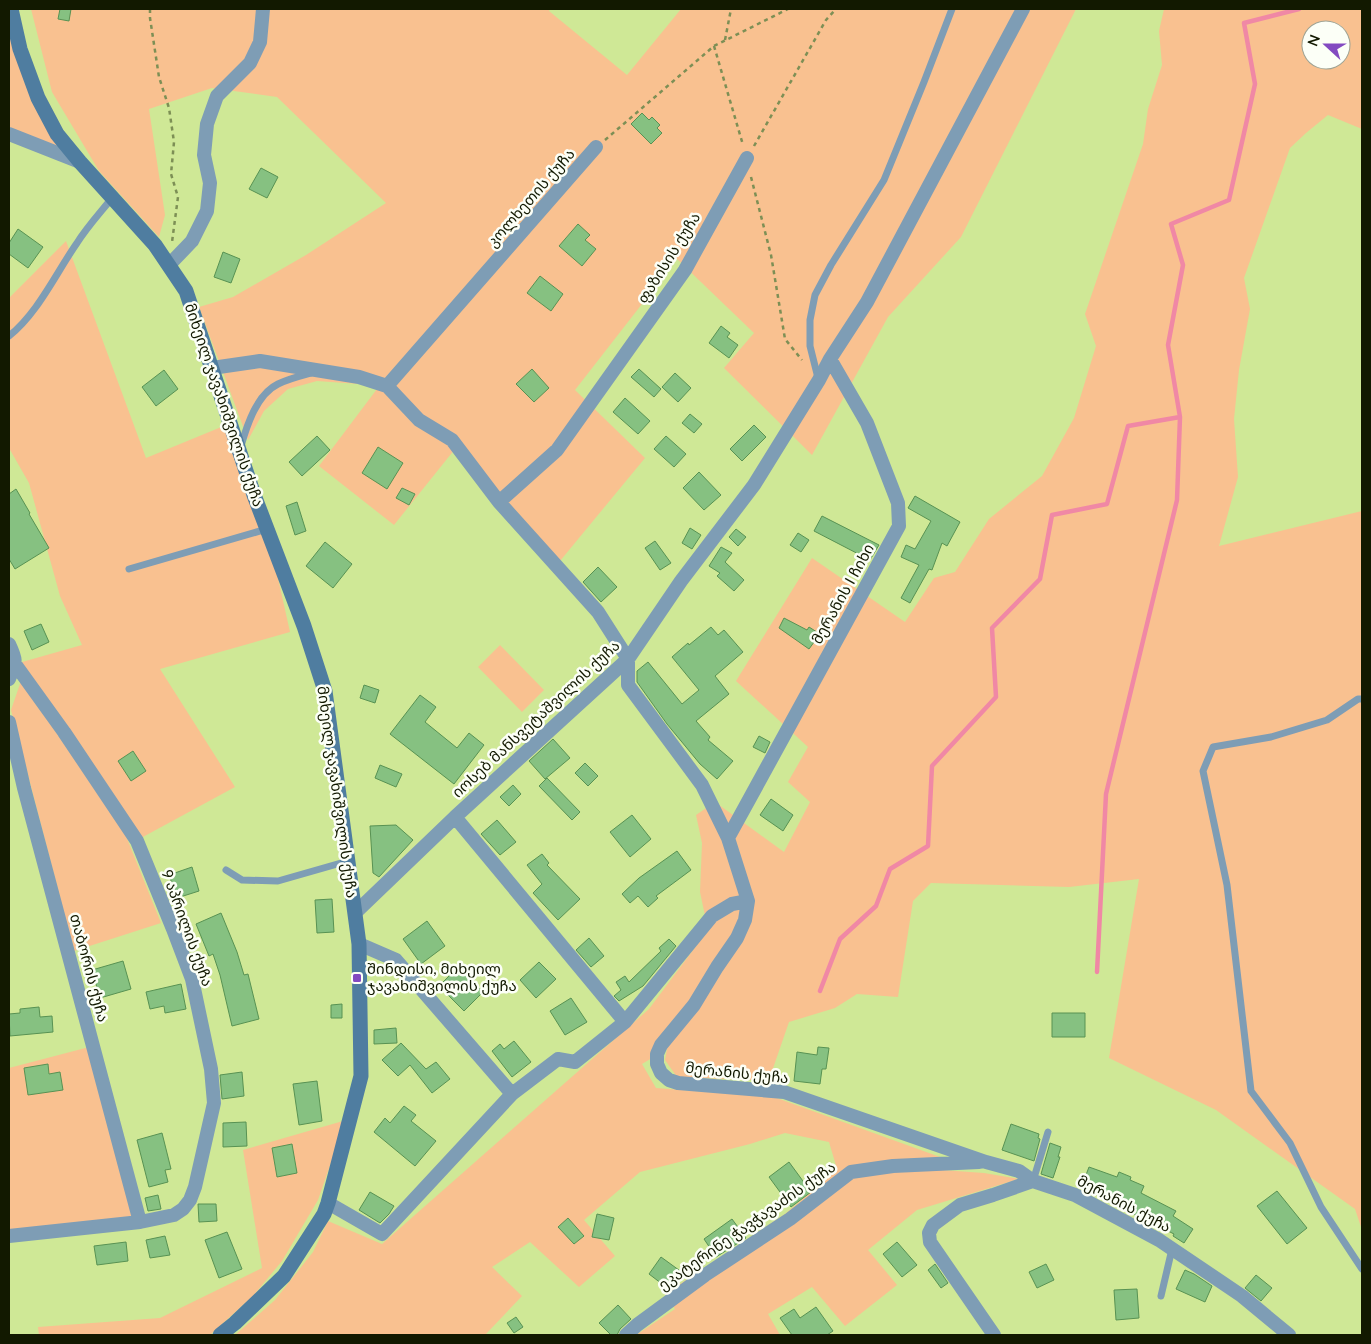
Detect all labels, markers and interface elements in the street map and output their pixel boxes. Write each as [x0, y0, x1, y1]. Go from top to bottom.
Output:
north arrow [1301, 20, 1351, 70]
text: N [1304, 32, 1323, 48]
street label: კოლხეთის ქუჩა [483, 144, 579, 251]
street label: ფაზისის ქუჩა [633, 209, 704, 307]
street label: მიხეილ ჯავახიშვილის ქუჩა [181, 301, 268, 509]
street label: მერანის I ჩიხი [807, 540, 878, 647]
street label: იოსებ მანსვეტაშვილის ქუჩა [448, 636, 624, 801]
street label: მიხეილ ჯავახიშვილის ქუჩა [313, 685, 362, 899]
street label: 9 აპრილის ქუჩა [158, 867, 217, 989]
street label: თაბორის ქუჩა [66, 912, 113, 1024]
place label: შინდისი, მიხეილ ჯავახიშვილის ქუჩა [367, 959, 517, 995]
marker: შინდისი, მიხეილ ჯავახიშვილის ქუჩა [351, 972, 363, 984]
street label: მერანის ქუჩა [685, 1058, 790, 1087]
street label: ეკატერინე ჭავჭავაძის ქუჩა [654, 1157, 839, 1294]
street label: მერანის ქუჩა [1074, 1171, 1174, 1236]

